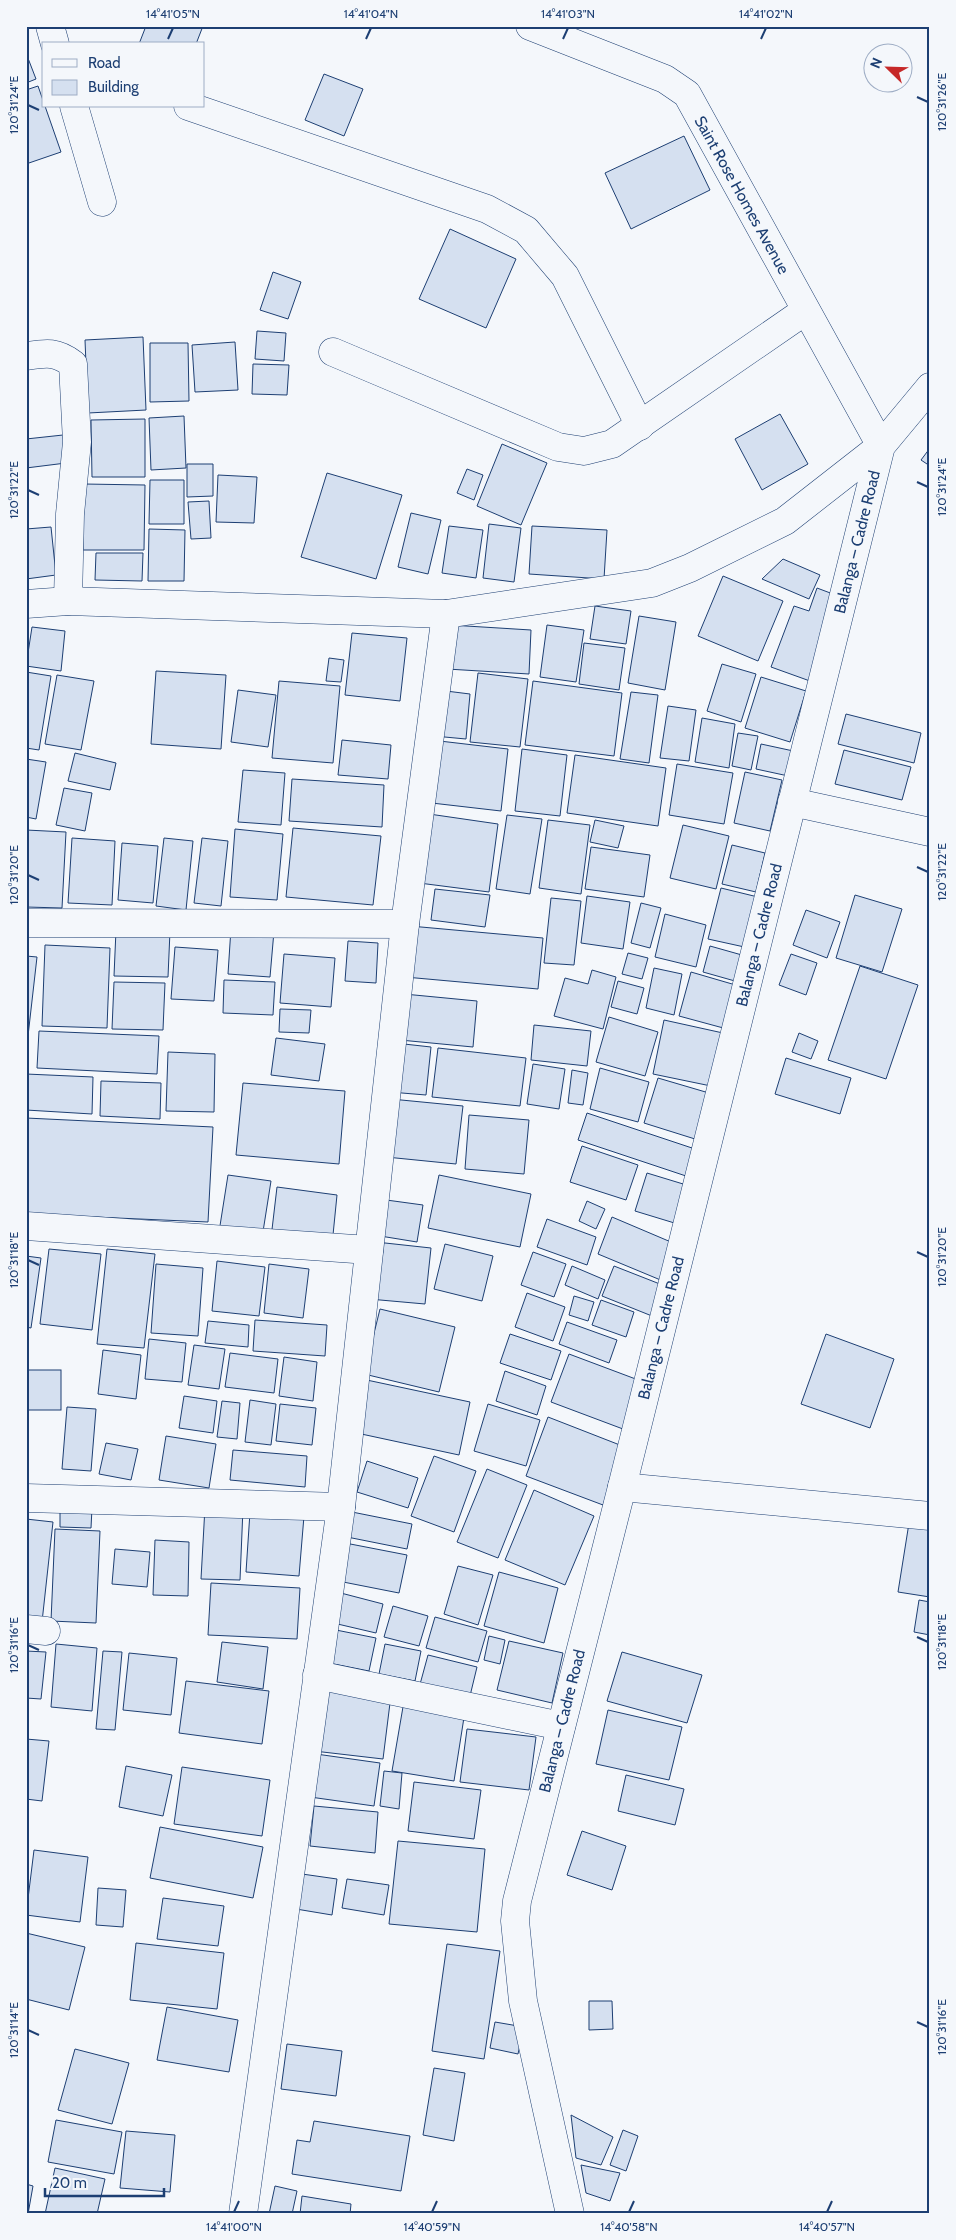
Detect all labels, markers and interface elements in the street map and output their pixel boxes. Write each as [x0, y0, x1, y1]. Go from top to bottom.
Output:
text: 14°41'05"N [146, 6, 200, 21]
text: 14°41'04"N [344, 6, 398, 21]
text: 14°41'03"N [541, 6, 595, 21]
text: 14°41'02"N [739, 6, 793, 21]
legend [42, 42, 205, 108]
north arrow [864, 42, 914, 92]
text: Road [88, 54, 121, 72]
text: N [866, 55, 886, 71]
text: 120°31'26"E [934, 73, 949, 131]
text: 120°31'24"E [6, 76, 21, 134]
text: Building [88, 78, 139, 96]
street label: Saint Rose Homes Avenue [691, 113, 793, 277]
text: 120°31'24"E [934, 458, 949, 516]
text: 120°31'22"E [6, 461, 21, 519]
street label: Balanga – Cadre Road [830, 468, 884, 616]
text: 120°31'22"E [934, 843, 949, 901]
text: 120°31'20"E [6, 845, 21, 905]
street label: Balanga – Cadre Road [732, 861, 786, 1009]
text: 120°31'20"E [934, 1227, 949, 1287]
text: 120°31'18"E [6, 1232, 21, 1288]
street label: Balanga – Cadre Road [634, 1254, 688, 1402]
text: 120°31'18"E [934, 1614, 949, 1670]
text: 120°31'16"E [6, 1617, 21, 1673]
street label: Balanga – Cadre Road [535, 1647, 589, 1795]
text: 120°31'16"E [934, 1999, 949, 2055]
text: 120°31'14"E [6, 2002, 21, 2058]
scale bar [45, 2165, 164, 2197]
text: 20 m [52, 2174, 87, 2192]
text: 14°41'00"N [206, 2219, 262, 2234]
text: 14°40'59"N [404, 2219, 460, 2234]
text: 14°40'58"N [600, 2219, 658, 2234]
text: 14°40'57"N [799, 2219, 855, 2234]

